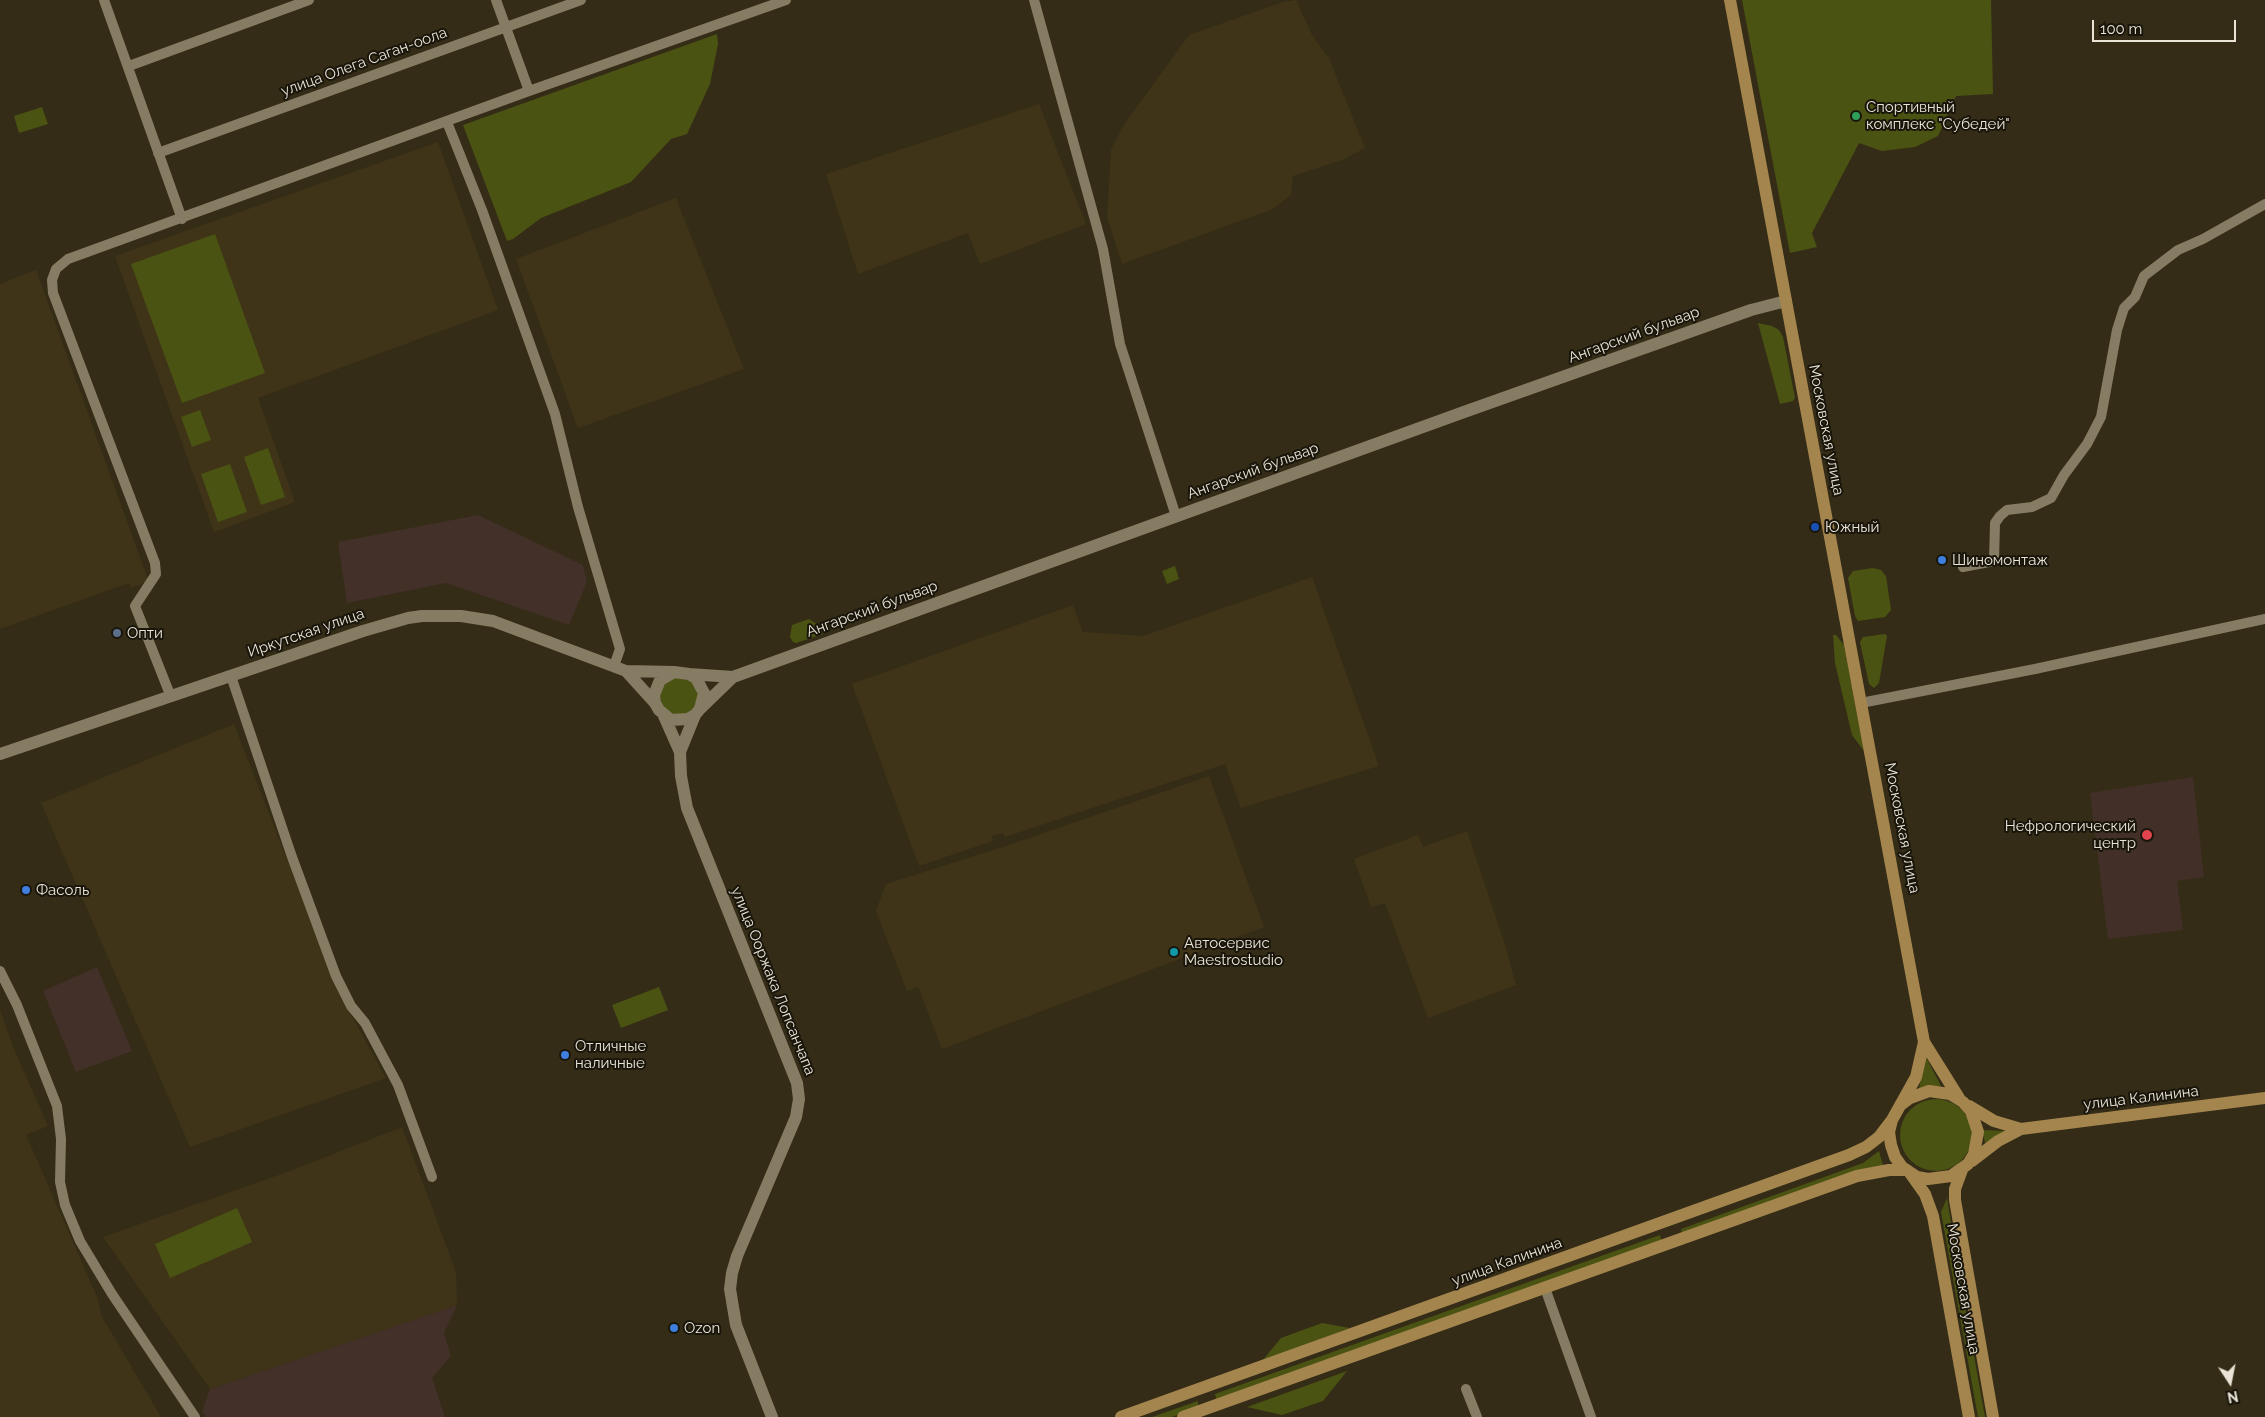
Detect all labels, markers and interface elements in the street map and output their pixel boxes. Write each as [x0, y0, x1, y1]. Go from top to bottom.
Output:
scale bar [2095, 10, 2239, 42]
text: 100 m [2100, 20, 2142, 38]
street label: улица Олега Саган-оола [279, 24, 449, 100]
place label: Спортивный комплекс "Субедей" [1866, 98, 2010, 133]
marker: Спортивный комплекс "Субедей" [1850, 110, 1862, 122]
street label: Ангарский бульвар [1566, 303, 1702, 367]
street label: Московская улица [1805, 363, 1847, 497]
street label: Ангарский бульвар [1185, 439, 1321, 503]
place label: Южный [1825, 518, 1879, 536]
marker: Южный [1809, 521, 1821, 533]
place label: Шиномонтаж [1952, 551, 2048, 569]
marker: Шиномонтаж [1936, 554, 1948, 566]
street label: Ангарский бульвар [804, 577, 940, 641]
street label: Иркутская улица [245, 605, 367, 661]
place label: Опти [127, 624, 163, 642]
marker: Опти [111, 627, 123, 639]
street label: Московская улица [1881, 761, 1923, 895]
place label: Нефрологический центр [2005, 817, 2136, 852]
marker: Нефрологический центр [2140, 828, 2154, 842]
place label: Фасоль [36, 881, 89, 899]
marker: Фасоль [20, 884, 32, 896]
street label: улица Ооржака Лопсанчапа [727, 884, 819, 1078]
place label: Автосервис Maestrostudio [1184, 934, 1283, 969]
marker: Автосервис Maestrostudio [1168, 946, 1180, 958]
place label: Отличные наличные [575, 1037, 646, 1072]
marker: Отличные наличные [559, 1049, 571, 1061]
street label: улица Калинина [2082, 1082, 2200, 1114]
street label: Московская улица [1943, 1222, 1983, 1356]
street label: улица Калинина [1449, 1234, 1565, 1290]
place label: Ozon [684, 1319, 720, 1337]
marker: Ozon [668, 1322, 680, 1334]
north arrow [2205, 1357, 2255, 1407]
text: N [2226, 1388, 2240, 1406]

